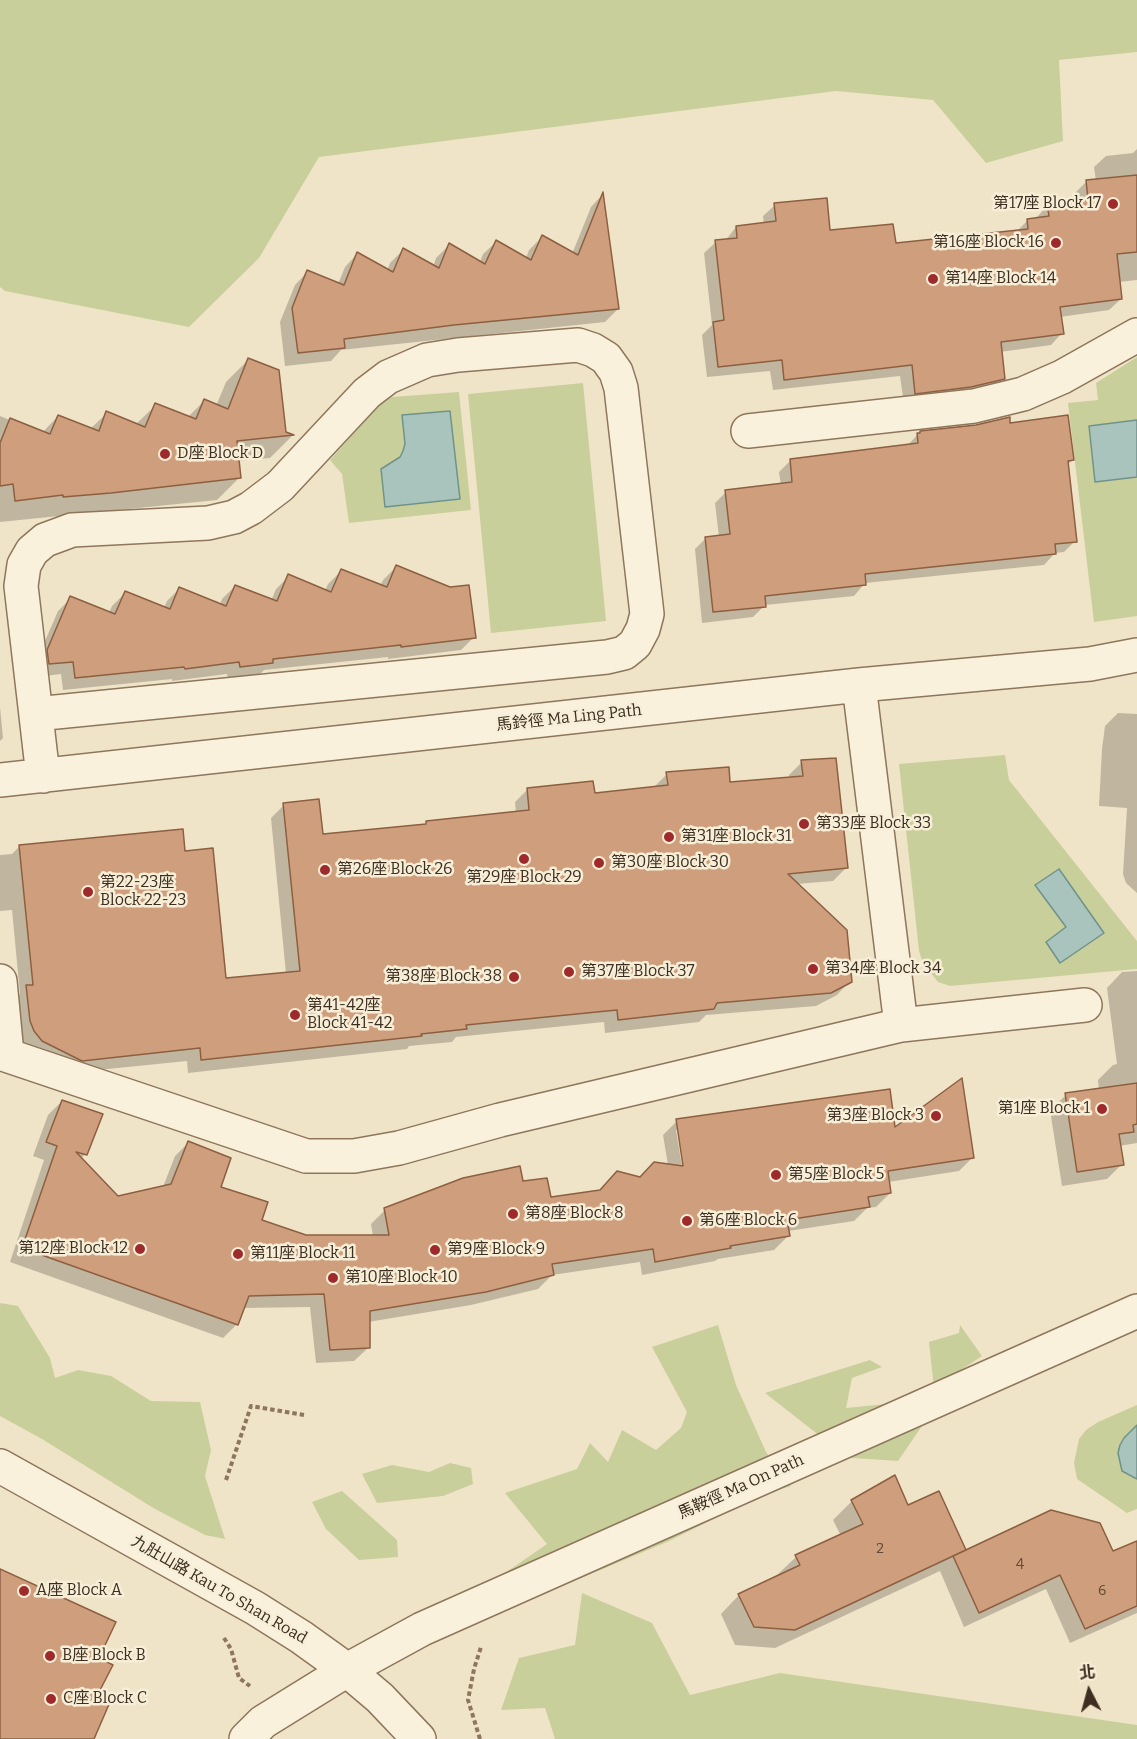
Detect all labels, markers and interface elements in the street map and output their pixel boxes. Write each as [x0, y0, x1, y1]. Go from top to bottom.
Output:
place label: 第17座 Block 17 [993, 194, 1101, 214]
marker: 第17座 Block 17 [1106, 197, 1120, 211]
place label: 第16座 Block 16 [933, 233, 1044, 253]
marker: 第16座 Block 16 [1049, 236, 1063, 250]
place label: 第14座 Block 14 [945, 269, 1056, 289]
marker: 第14座 Block 14 [926, 272, 940, 286]
place label: D座 Block D [177, 444, 263, 464]
marker: D座 Block D [158, 447, 172, 461]
street label: 馬鈴徑 Ma Ling Path [495, 701, 643, 735]
place label: 第33座 Block 33 [816, 814, 931, 834]
marker: 第33座 Block 33 [797, 817, 811, 831]
place label: 第31座 Block 31 [681, 827, 792, 847]
marker: 第31座 Block 31 [662, 830, 676, 844]
marker: 第29座 Block 29 [517, 852, 531, 866]
place label: 第30座 Block 30 [611, 853, 729, 873]
marker: 第30座 Block 30 [592, 856, 606, 870]
place label: 第26座 Block 26 [337, 860, 452, 880]
marker: 第26座 Block 26 [318, 863, 332, 877]
place label: 第29座 Block 29 [466, 868, 582, 888]
place label: 第22-23座 Block 22-23 [100, 873, 186, 911]
marker: 第22-23座 Block 22-23 [81, 885, 95, 899]
place label: 第34座 Block 34 [825, 959, 941, 979]
place label: 第37座 Block 37 [581, 962, 695, 982]
marker: 第34座 Block 34 [806, 962, 820, 976]
marker: 第37座 Block 37 [562, 965, 576, 979]
place label: 第38座 Block 38 [385, 967, 502, 987]
marker: 第38座 Block 38 [507, 970, 521, 984]
place label: 第41-42座 Block 41-42 [307, 996, 392, 1034]
marker: 第41-42座 Block 41-42 [288, 1008, 302, 1022]
place label: 第1座 Block 1 [998, 1099, 1090, 1119]
marker: 第1座 Block 1 [1095, 1102, 1109, 1116]
place label: 第3座 Block 3 [826, 1106, 924, 1126]
marker: 第3座 Block 3 [929, 1109, 943, 1123]
place label: 第5座 Block 5 [788, 1165, 884, 1185]
marker: 第5座 Block 5 [769, 1168, 783, 1182]
place label: 第8座 Block 8 [525, 1204, 624, 1224]
marker: 第8座 Block 8 [506, 1207, 520, 1221]
place label: 第6座 Block 6 [699, 1211, 797, 1231]
marker: 第6座 Block 6 [680, 1214, 694, 1228]
place label: 第12座 Block 12 [18, 1239, 128, 1259]
place label: 第9座 Block 9 [447, 1240, 545, 1260]
marker: 第12座 Block 12 [133, 1242, 147, 1256]
marker: 第9座 Block 9 [428, 1243, 442, 1257]
place label: 第11座 Block 11 [250, 1244, 355, 1264]
marker: 第11座 Block 11 [231, 1247, 245, 1261]
place label: 第10座 Block 10 [345, 1268, 458, 1288]
marker: 第10座 Block 10 [326, 1271, 340, 1285]
street label: 馬鞍徑 Ma On Path [675, 1451, 807, 1523]
street label: 九肚山路 Kau To Shan Road [128, 1532, 310, 1648]
house number: 2 [876, 1541, 884, 1557]
house number: 4 [1016, 1557, 1024, 1573]
place label: A座 Block A [36, 1581, 122, 1601]
house number: 6 [1098, 1583, 1106, 1599]
marker: A座 Block A [17, 1584, 31, 1598]
place label: B座 Block B [62, 1646, 146, 1666]
marker: B座 Block B [43, 1649, 57, 1663]
north arrow [1059, 1661, 1119, 1721]
text: 北 [1078, 1662, 1096, 1683]
place label: C座 Block C [63, 1689, 147, 1709]
marker: C座 Block C [44, 1692, 58, 1706]

